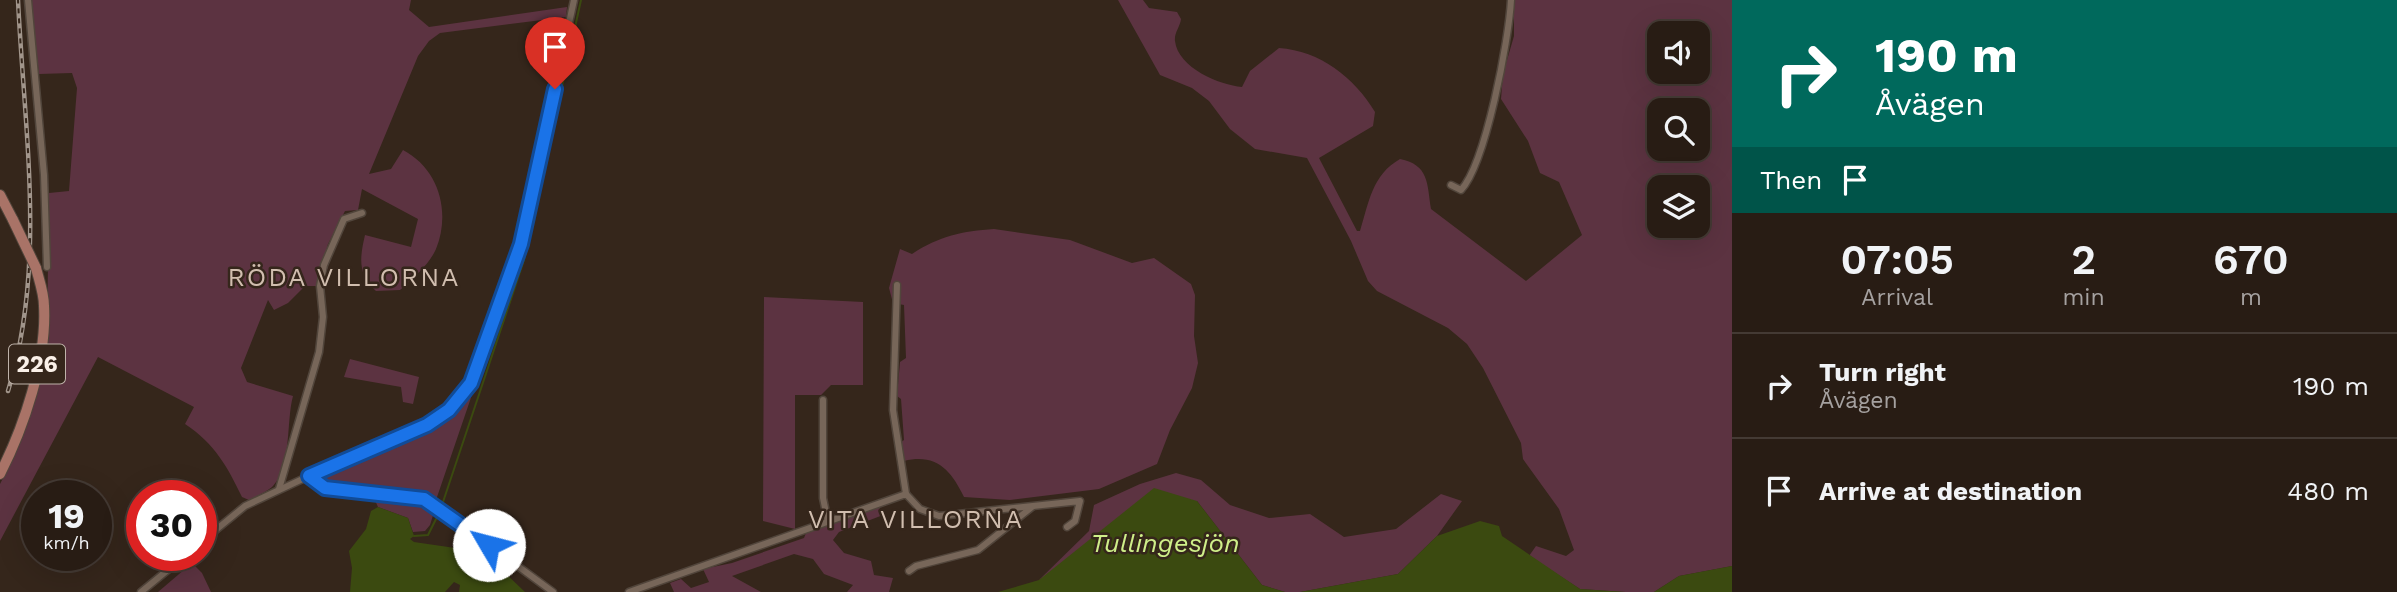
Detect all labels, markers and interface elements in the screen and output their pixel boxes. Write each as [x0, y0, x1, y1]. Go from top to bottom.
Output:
pin [525, 17, 585, 89]
map controls [1647, 21, 1710, 238]
button: sound [1647, 21, 1710, 84]
text: 190 m [1875, 26, 2018, 84]
icon: arrive [536, 28, 574, 66]
icon: right [1760, 28, 1851, 119]
text: Åvägen [1875, 85, 1985, 123]
button: search [1647, 98, 1710, 161]
icon: arrive [1836, 161, 1874, 199]
text: Then [1760, 165, 1822, 195]
button: layers [1647, 175, 1710, 238]
text: 07:05 [1840, 235, 1954, 284]
text: 2 [2071, 235, 2096, 284]
text: 670 [2213, 235, 2289, 284]
district label: RÖDA VILLORNA [228, 262, 460, 292]
text: Arrival [1861, 284, 1933, 311]
text: min [2062, 284, 2105, 311]
text: m [2240, 284, 2262, 311]
road number: 226 [9, 344, 65, 384]
text: Turn right [1819, 357, 1946, 387]
icon: right [1760, 367, 1798, 405]
text: 190 m [2293, 371, 2369, 401]
text: Åvägen [1819, 387, 1898, 414]
icon: arrive [1760, 472, 1798, 510]
text: Arrive at destination [1819, 476, 2082, 506]
text: 480 m [2287, 476, 2369, 506]
speed limit sign: 30 [126, 480, 217, 571]
text: 19 [48, 495, 85, 537]
district label: VITA VILLORNA [808, 504, 1024, 534]
position arrow [452, 508, 526, 582]
water label: Tullingesjön [1090, 528, 1240, 558]
text: km/h [43, 532, 90, 553]

